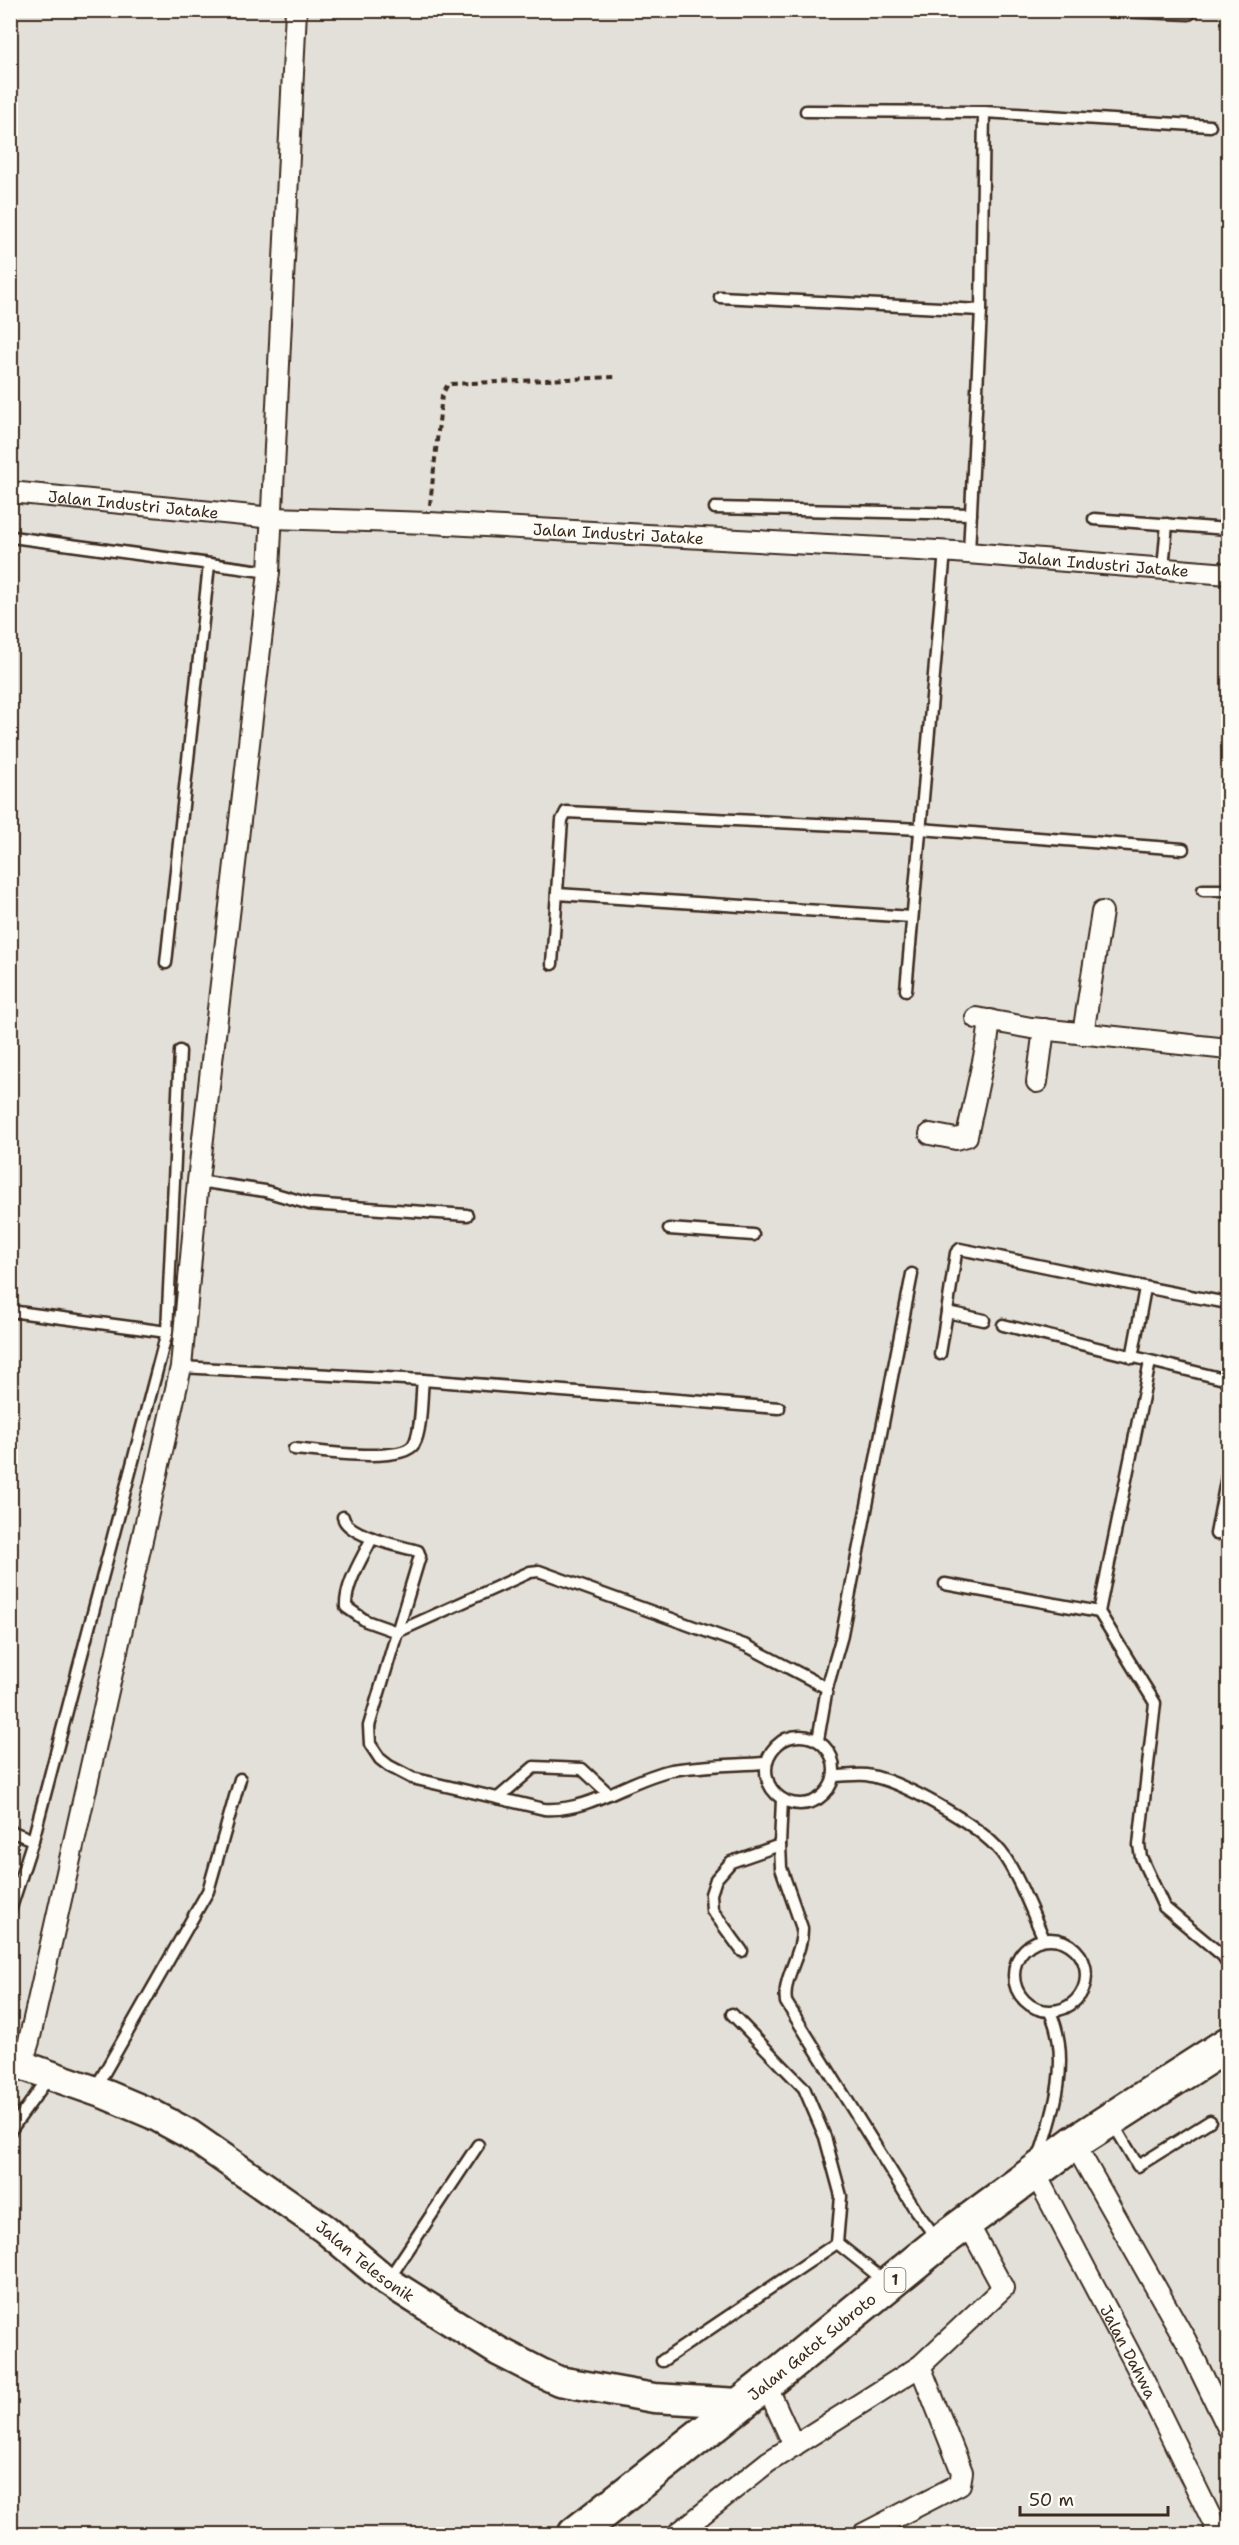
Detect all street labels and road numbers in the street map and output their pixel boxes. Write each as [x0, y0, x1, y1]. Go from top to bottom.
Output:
street label: Jalan Industri Jatake [47, 486, 220, 524]
street label: Jalan Industri Jatake [532, 519, 704, 549]
street label: Jalan Industri Jatake [1017, 547, 1190, 582]
street label: Jalan Telesonik [312, 2216, 418, 2307]
road number: 1 [884, 2268, 906, 2292]
street label: Jalan Gatot Subroto [744, 2289, 880, 2405]
street label: Jalan Dahwa [1095, 2302, 1161, 2402]

